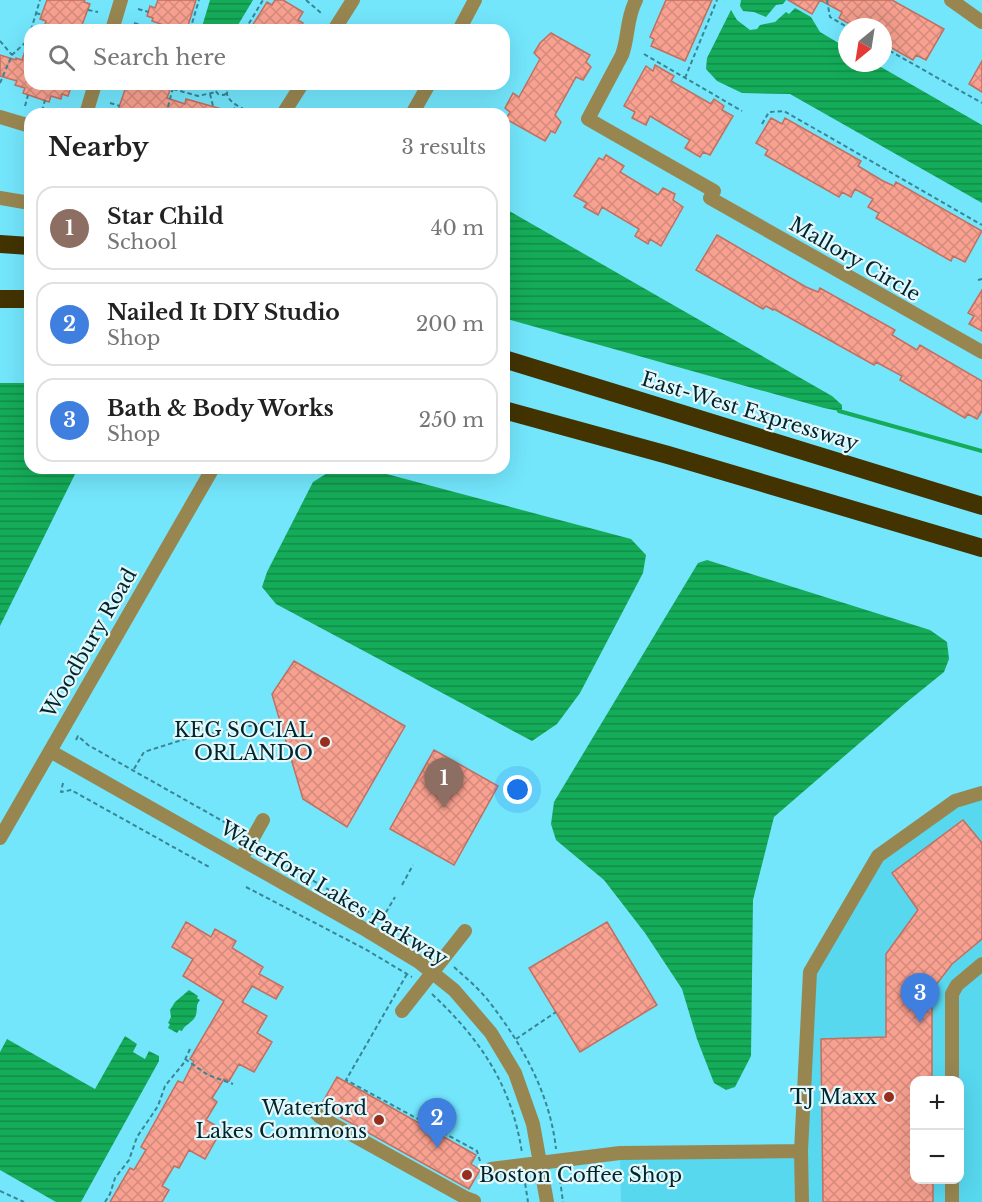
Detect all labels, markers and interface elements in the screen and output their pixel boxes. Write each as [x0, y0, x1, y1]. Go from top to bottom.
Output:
north arrow [838, 18, 892, 72]
search box [24, 24, 510, 90]
icon: search [45, 41, 78, 74]
text: Search here [93, 44, 226, 71]
text: Nearby [48, 131, 149, 163]
text: 3 results [402, 135, 486, 159]
text: Star Child [107, 203, 224, 230]
street label: Mallory Circle [785, 212, 925, 306]
text: 1 [65, 216, 74, 240]
text: 40 m [431, 216, 484, 240]
text: School [107, 230, 177, 254]
text: Nailed It DIY Studio [107, 299, 340, 326]
text: 2 [63, 312, 76, 336]
text: 200 m [416, 312, 484, 336]
text: Shop [107, 326, 160, 350]
street label: East-West Expressway [638, 367, 862, 456]
text: Bath & Body Works [107, 395, 334, 422]
text: 3 [63, 408, 76, 432]
text: 250 m [419, 408, 484, 432]
text: Shop [107, 422, 160, 446]
street label: Woodbury Road [36, 564, 142, 723]
place label: KEG SOCIAL ORLANDO [174, 718, 313, 765]
marker: KEG SOCIAL ORLANDO [318, 735, 332, 749]
pin: 1 [424, 758, 464, 808]
your location [503, 775, 532, 804]
street label: Waterford Lakes Parkway [215, 815, 452, 971]
pin: 3 [900, 974, 940, 1023]
map controls [910, 1076, 964, 1184]
button: + [910, 1076, 964, 1130]
place label: TJ Maxx [790, 1085, 877, 1109]
marker: TJ Maxx [882, 1090, 896, 1104]
place label: Waterford Lakes Commons [196, 1096, 367, 1143]
pin: 2 [418, 1098, 456, 1148]
marker: Waterford Lakes Commons [372, 1113, 386, 1127]
button: − [910, 1130, 964, 1184]
place label: Boston Coffee Shop [479, 1163, 682, 1187]
marker: Boston Coffee Shop [460, 1168, 474, 1182]

